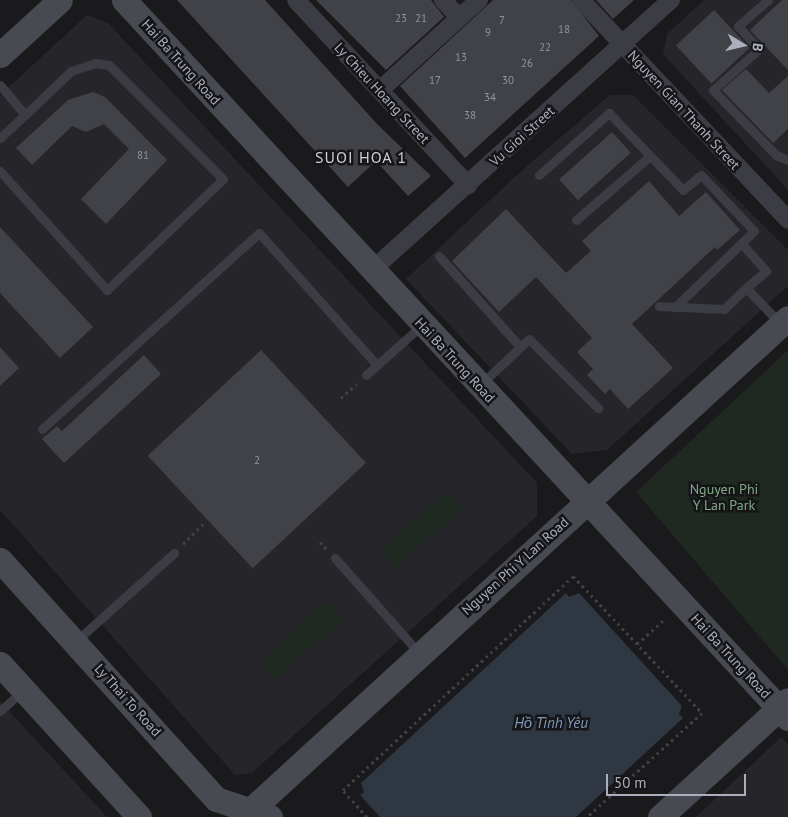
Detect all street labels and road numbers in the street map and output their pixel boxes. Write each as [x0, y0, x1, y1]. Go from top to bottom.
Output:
street label: Hai Ba Trung Road [138, 16, 224, 108]
street label: Ly Chieu Hoang Street [331, 39, 433, 147]
street label: Nguyen Gian Thanh Street [624, 47, 744, 173]
street label: Vu Gioi Street [486, 102, 558, 170]
street label: Hai Ba Trung Road [411, 314, 499, 406]
street label: Nguyen Phi Y Lan Road [458, 513, 572, 619]
street label: Hai Ba Trung Road [687, 610, 775, 702]
street label: Ly Thai To Road [91, 660, 165, 740]

